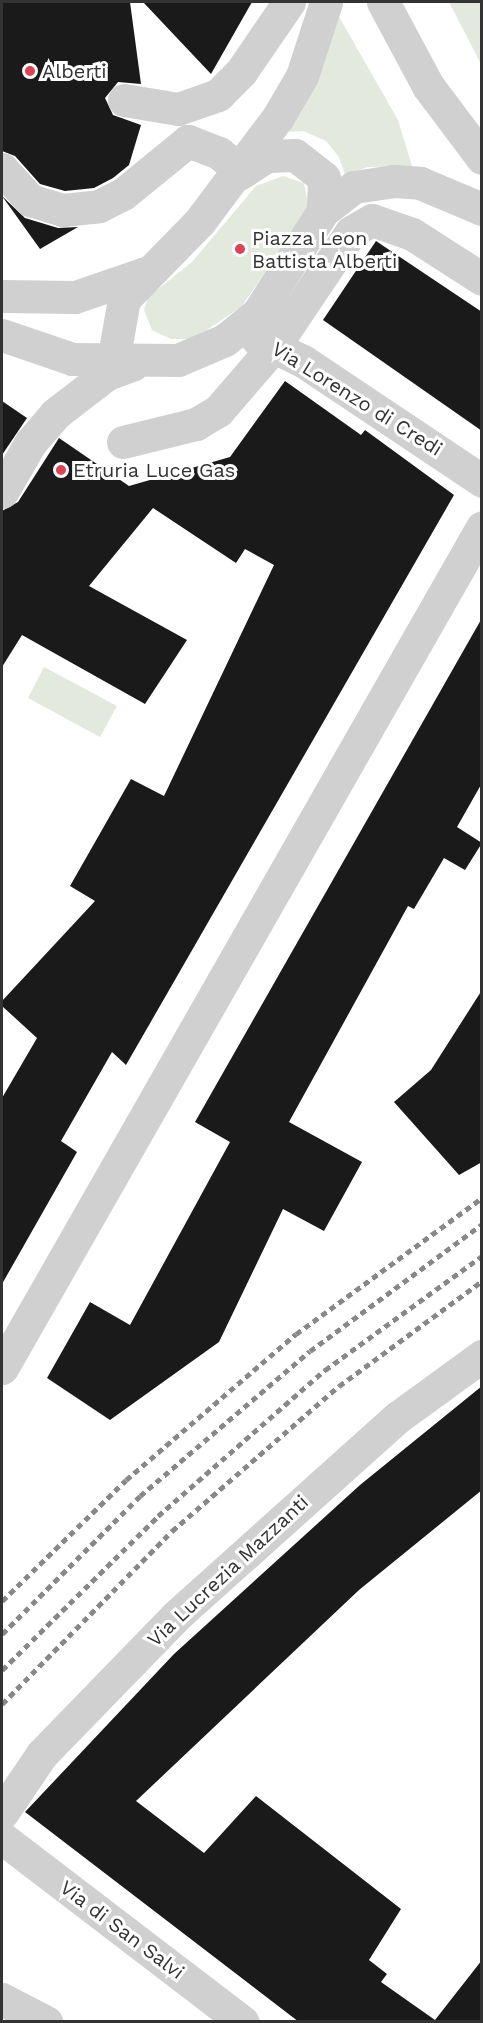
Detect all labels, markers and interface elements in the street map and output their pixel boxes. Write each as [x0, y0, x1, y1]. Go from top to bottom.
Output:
place label: Alberti [42, 59, 107, 83]
marker: Alberti [23, 64, 37, 78]
place label: Piazza Leon Battista Alberti [252, 226, 398, 273]
marker: Piazza Leon Battista Alberti [233, 242, 247, 256]
street label: Via Lorenzo di Credi [267, 337, 447, 461]
place label: Etruria Luce Gas [73, 458, 236, 482]
marker: Etruria Luce Gas [54, 463, 68, 477]
street label: Via Lucrezia Mazzanti [142, 1490, 314, 1652]
street label: Via di San Salvi [55, 1875, 189, 1985]

